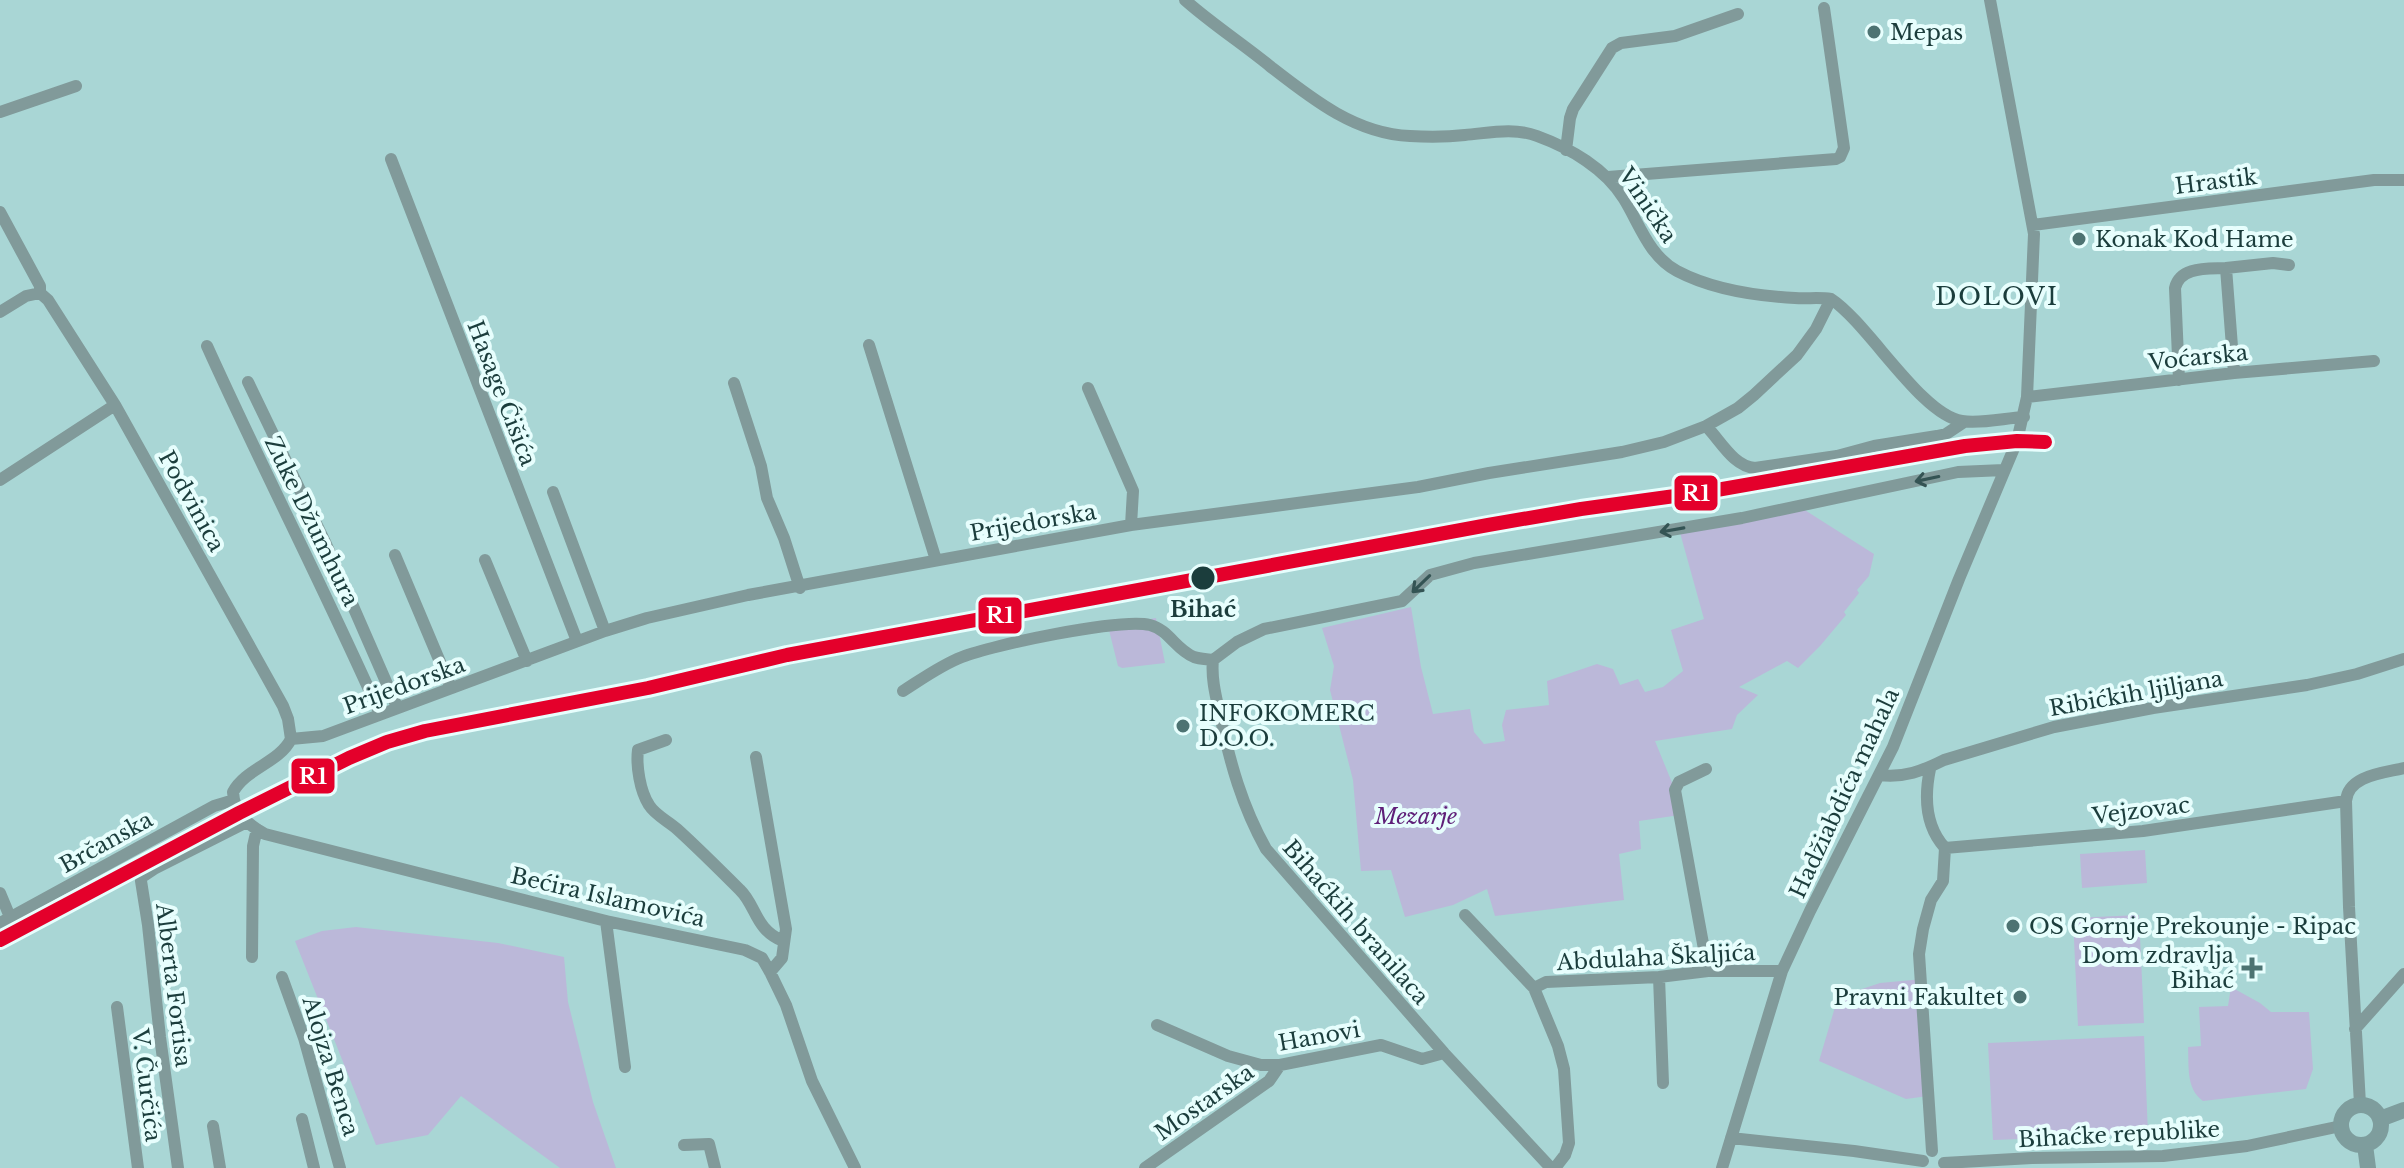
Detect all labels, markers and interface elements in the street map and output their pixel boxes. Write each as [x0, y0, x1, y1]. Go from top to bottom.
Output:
place label: Mepas [1890, 19, 1963, 46]
marker: Mepas [1865, 23, 1883, 41]
street label: Vinička [1612, 162, 1683, 249]
street label: Hrastik [2174, 163, 2259, 200]
place label: Konak Kod Hame [2095, 226, 2294, 253]
marker: Konak Kod Hame [2070, 230, 2088, 248]
district label: DOLOVI [1935, 282, 2059, 311]
street label: Hasage Ćišića [461, 316, 543, 470]
street label: Voćarska [2146, 339, 2250, 376]
street label: Zuke Džumhura [259, 432, 365, 611]
street label: Podvinica [153, 446, 231, 557]
one-way arrow [1915, 472, 1941, 487]
line badge: R1 [1673, 474, 1719, 512]
text: R1 [1682, 480, 1711, 507]
street label: Prijedorska [968, 498, 1099, 547]
one-way arrow [1660, 523, 1686, 538]
marker: Bihać [1189, 564, 1217, 592]
one-way arrow [1411, 575, 1431, 594]
line badge: R1 [977, 596, 1023, 635]
place label: Bihać [1170, 596, 1236, 623]
text: R1 [986, 602, 1015, 629]
street label: Prijedorska [339, 651, 470, 720]
street label: Ribićkih ljiljana [2047, 665, 2226, 722]
street label: Hadžiabdića mahala [1784, 683, 1905, 903]
place label: INFOKOMERC D.O.O. [1199, 700, 1375, 752]
marker: INFOKOMERC D.O.O. [1174, 717, 1192, 735]
line badge: R1 [290, 757, 336, 795]
text: R1 [299, 763, 328, 790]
street label: Vejzovac [2090, 791, 2192, 830]
park label: Mezarje [1374, 803, 1457, 830]
street label: Brčanska [55, 806, 158, 879]
street label: Bihaćkih branilaca [1277, 835, 1435, 1011]
street label: Bećira Islamovića [508, 862, 708, 933]
street label: Alberta Fortisa [150, 901, 197, 1069]
place label: OS Gornje Prekounje - Ripac [2029, 913, 2356, 940]
marker: OS Gornje Prekounje - Ripac [2004, 917, 2022, 935]
street label: Abdulaha Škaljića [1555, 938, 1757, 976]
place label: Dom zdravlja Bihać [2082, 942, 2235, 994]
marker: Dom zdravlja Bihać [2241, 957, 2263, 979]
place label: Pravni Fakultet [1833, 984, 2005, 1011]
marker: Pravni Fakultet [2011, 988, 2029, 1006]
street label: Alojza Benca [296, 992, 365, 1140]
street label: Hanovi [1276, 1016, 1363, 1057]
street label: V. Čurčića [126, 1026, 168, 1144]
street label: Mostarska [1150, 1058, 1260, 1146]
street label: Bihaćke republike [2017, 1116, 2221, 1153]

